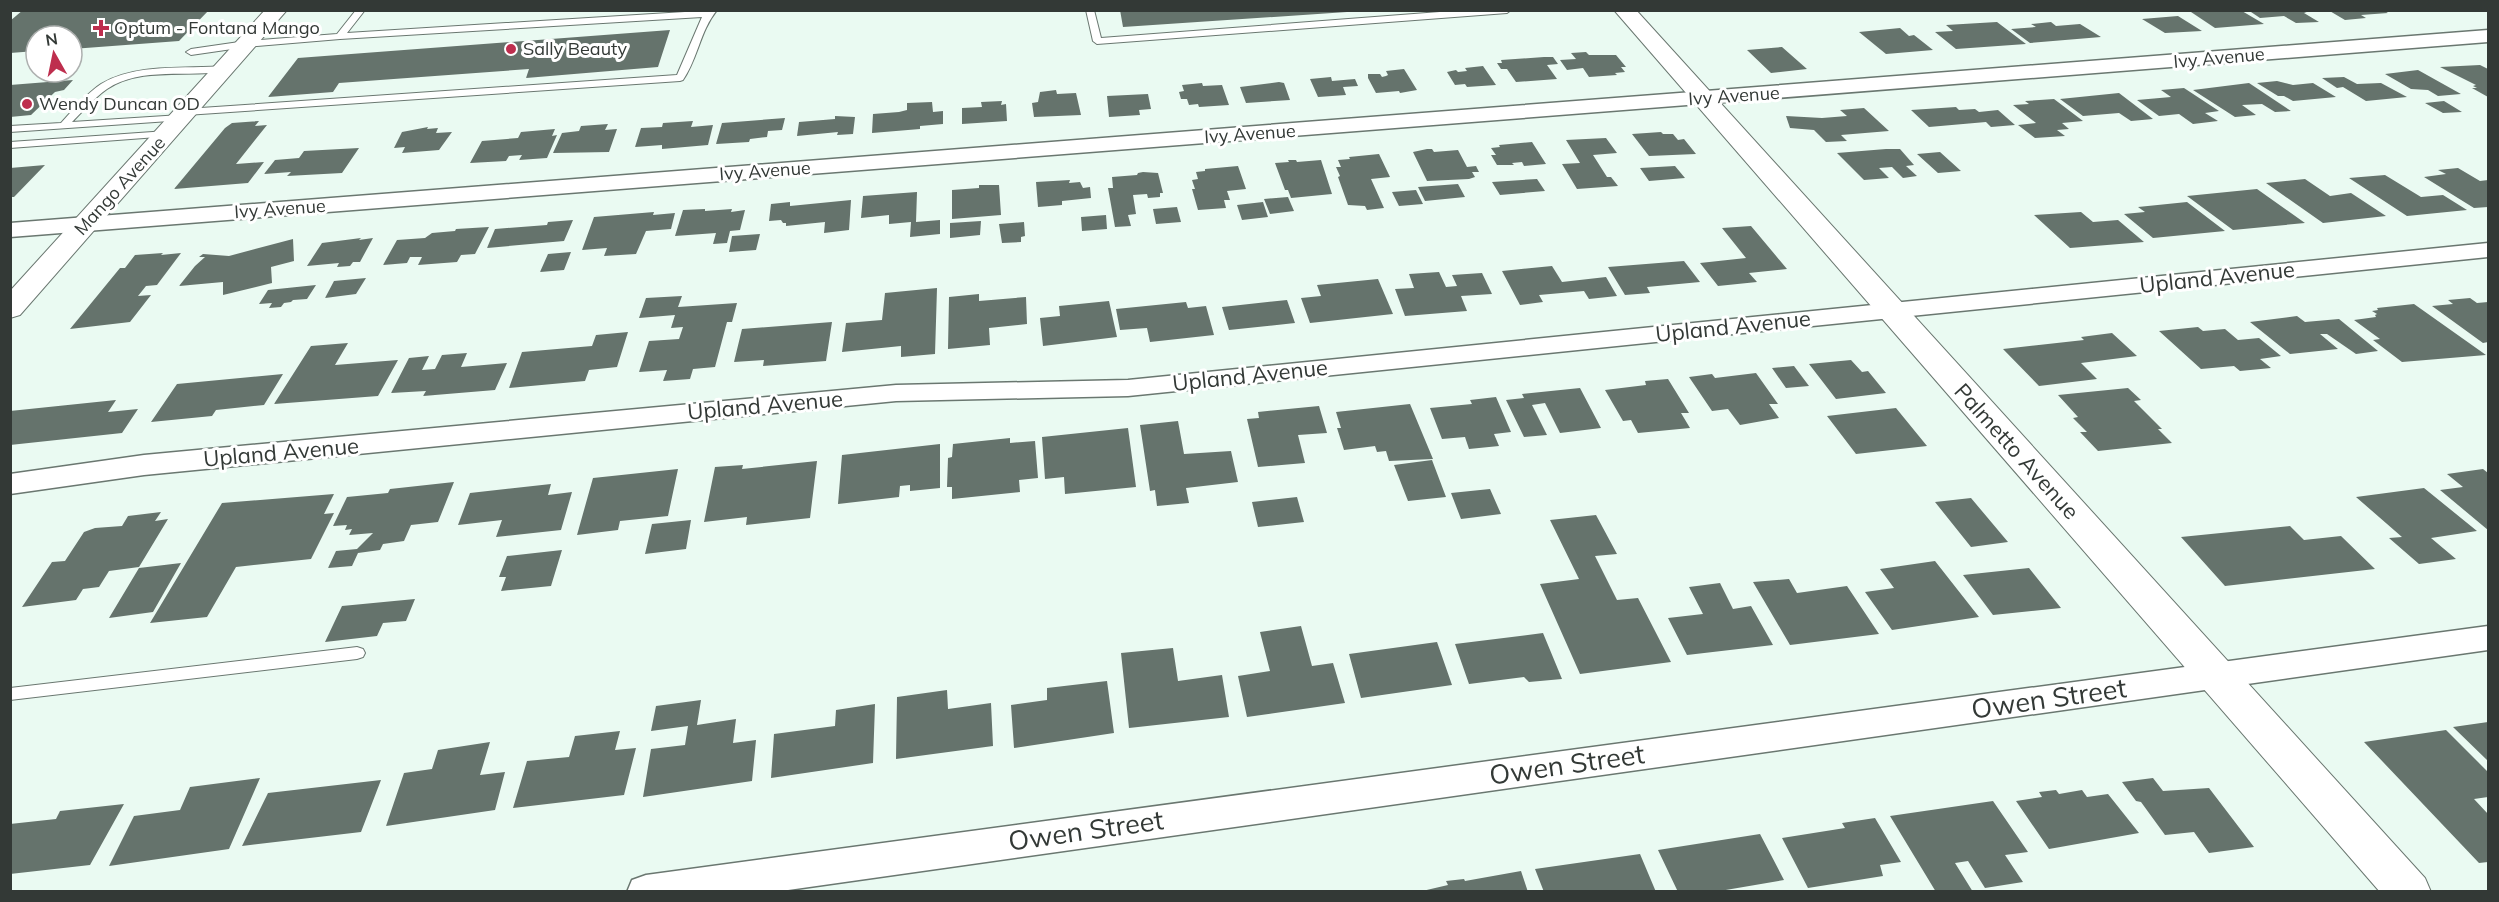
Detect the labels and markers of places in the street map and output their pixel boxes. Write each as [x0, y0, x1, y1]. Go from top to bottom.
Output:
place label: Optum - Fontana Mango [114, 16, 320, 39]
marker: Optum - Fontana Mango [92, 19, 110, 37]
place label: Sally Beauty [523, 37, 627, 60]
marker: Sally Beauty [504, 42, 518, 56]
place label: Wendy Duncan OD [39, 92, 200, 115]
marker: Wendy Duncan OD [20, 97, 34, 111]

